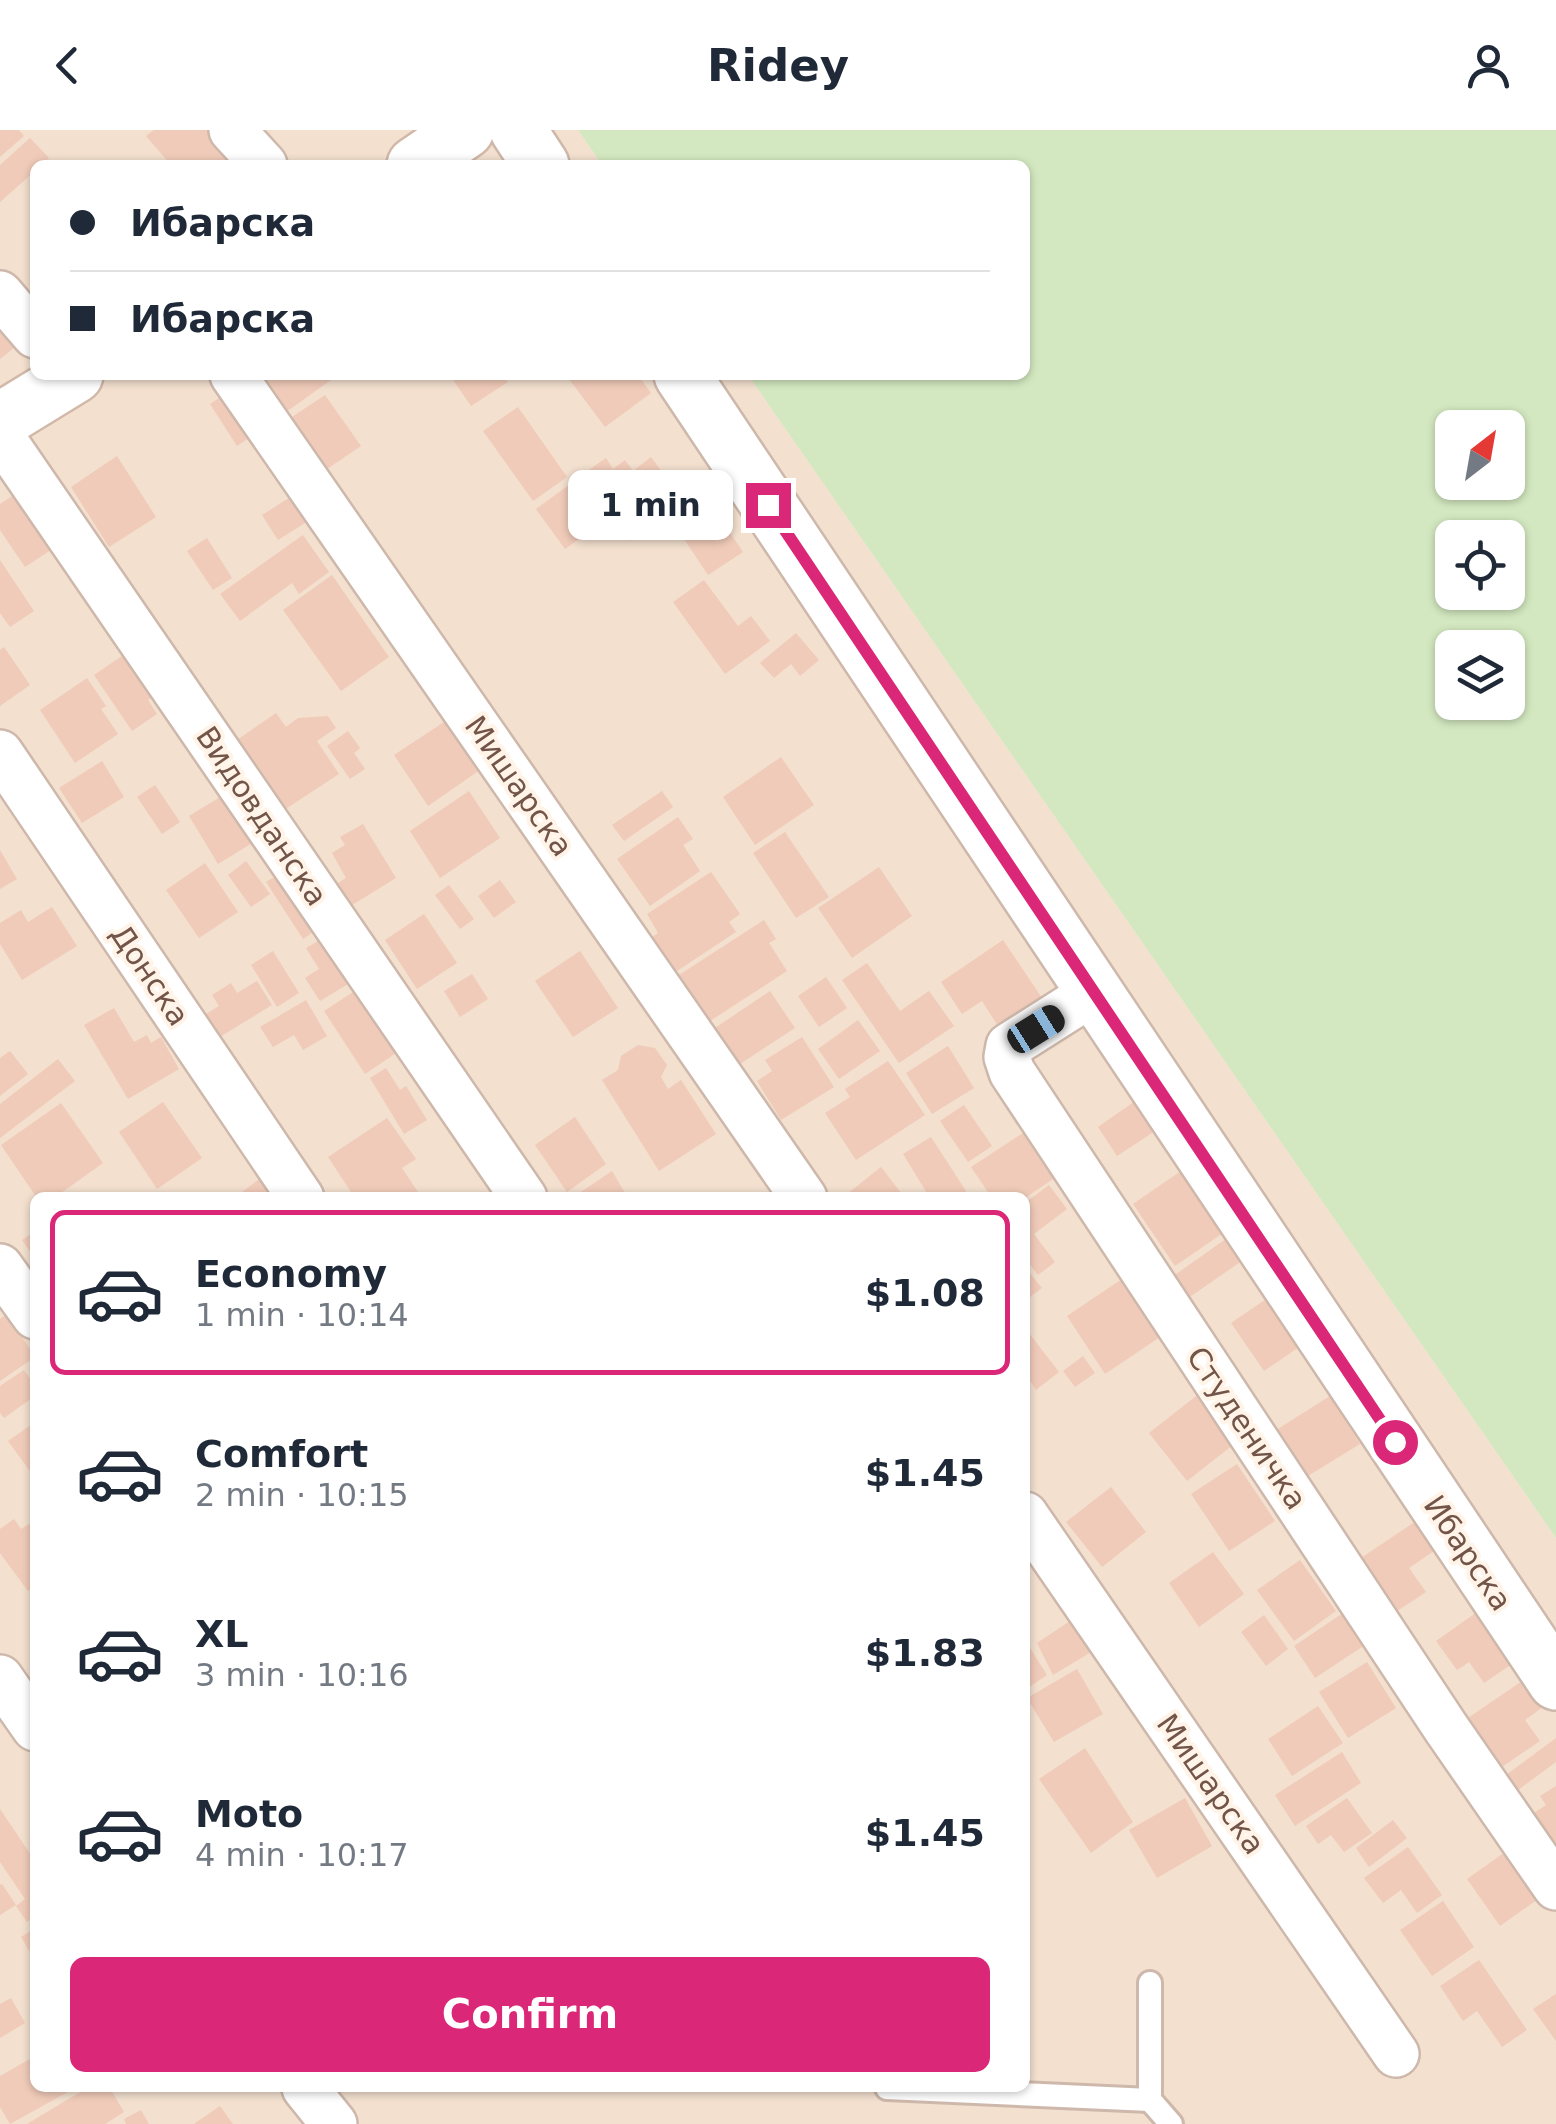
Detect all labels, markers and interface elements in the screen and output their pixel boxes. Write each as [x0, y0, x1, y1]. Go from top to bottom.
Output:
icon: back [40, 38, 95, 93]
icon: person [1461, 38, 1516, 93]
text: Ridey [707, 39, 849, 92]
text: Ибарска [130, 201, 315, 245]
text: Ибарска [130, 297, 315, 341]
north arrow [1435, 410, 1525, 500]
map controls [1435, 410, 1525, 720]
callout: 1 min [568, 470, 733, 540]
route end [746, 483, 791, 528]
text: 1 min [600, 486, 701, 524]
button: locate [1435, 520, 1525, 610]
button: layers [1435, 630, 1525, 720]
street label: Мишарска [458, 709, 580, 863]
street label: Видовданска [189, 720, 335, 912]
street label: Донска [104, 918, 196, 1032]
car [1003, 1000, 1069, 1058]
icon: car [75, 1248, 165, 1338]
text: Economy [195, 1252, 387, 1296]
text: $1.08 [865, 1271, 985, 1315]
text: 1 min · 10:14 [195, 1296, 409, 1334]
street label: Студеничка [1180, 1340, 1314, 1516]
route start [1373, 1420, 1418, 1465]
icon: car [75, 1428, 165, 1518]
text: Comfort [195, 1432, 368, 1476]
text: $1.45 [865, 1451, 985, 1495]
text: 2 min · 10:15 [195, 1476, 409, 1514]
street label: Ибарска [1417, 1489, 1519, 1617]
icon: car [75, 1608, 165, 1698]
text: XL [195, 1612, 249, 1656]
text: $1.83 [865, 1631, 985, 1675]
text: 3 min · 10:16 [195, 1656, 409, 1694]
street label: Мишарска [1150, 1707, 1272, 1861]
icon: car [75, 1788, 165, 1878]
text: Moto [195, 1792, 303, 1836]
text: $1.45 [865, 1811, 985, 1855]
text: 4 min · 10:17 [195, 1836, 409, 1874]
button: Confirm [70, 1957, 990, 2072]

